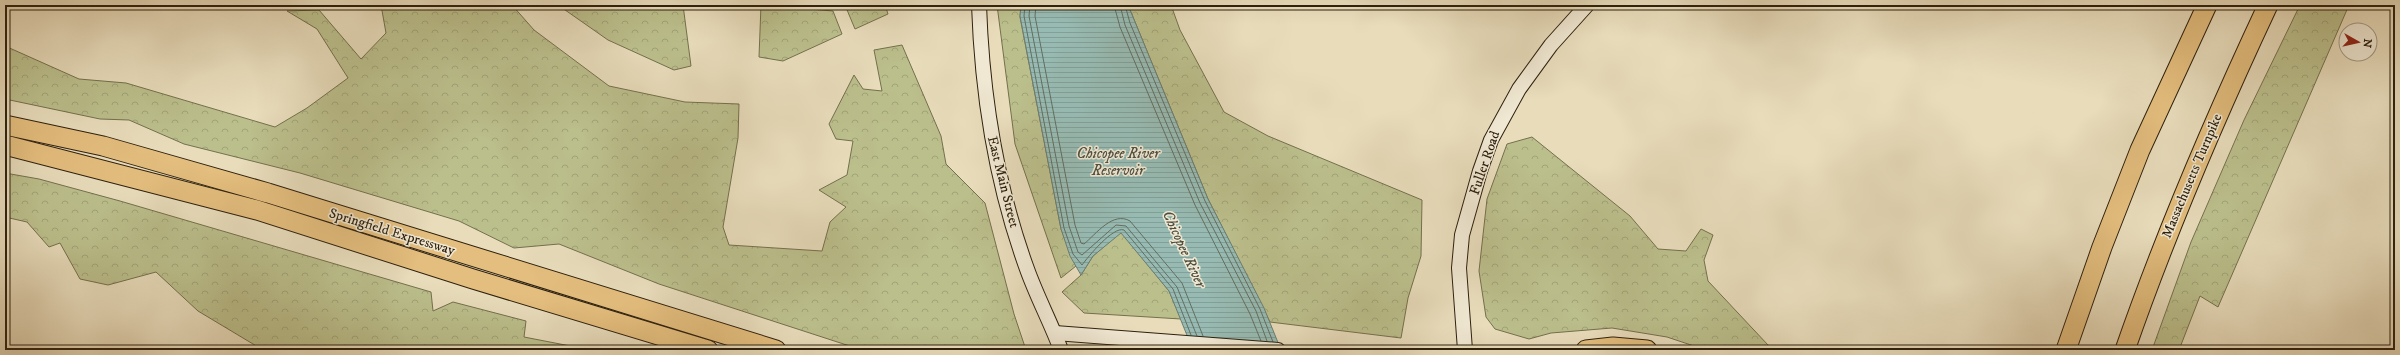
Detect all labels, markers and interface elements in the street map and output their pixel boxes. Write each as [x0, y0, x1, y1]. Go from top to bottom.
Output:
north arrow [2338, 22, 2378, 62]
text: N [2359, 38, 2374, 49]
street label: Massachusetts Turnpike [2158, 111, 2226, 241]
street label: Fuller Road [1466, 129, 1504, 197]
street label: East Main Street [983, 134, 1023, 230]
water label: Chicopee River Reservoir [1077, 144, 1161, 180]
street label: Springfield Expressway [327, 204, 457, 260]
water label: Chicopee River [1158, 207, 1211, 292]

